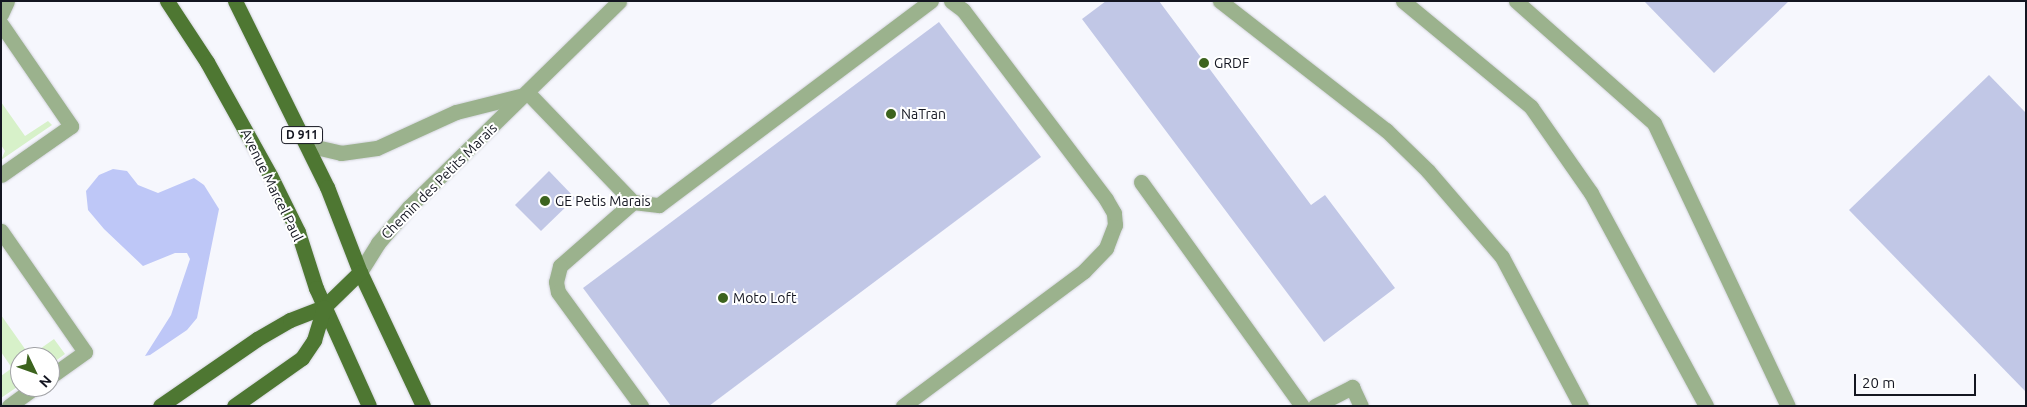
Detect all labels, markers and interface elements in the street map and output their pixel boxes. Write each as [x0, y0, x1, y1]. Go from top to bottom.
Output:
place label: GRDF [1214, 55, 1249, 71]
marker: GRDF [1198, 57, 1210, 69]
place label: NaTran [901, 106, 946, 122]
marker: NaTran [885, 108, 897, 120]
street label: Chemin des Petits Marais [378, 120, 500, 242]
street label: Avenue Marcel Paul [237, 126, 307, 244]
road number: D 911 [281, 126, 323, 144]
place label: GE Petis Marais [555, 193, 651, 209]
marker: GE Petis Marais [539, 195, 551, 207]
place label: Moto Loft [733, 290, 796, 306]
marker: Moto Loft [717, 292, 729, 304]
north arrow [10, 347, 60, 397]
scale bar [1857, 364, 1980, 396]
text: N [36, 372, 55, 391]
text: 20 m [1862, 374, 1895, 391]

